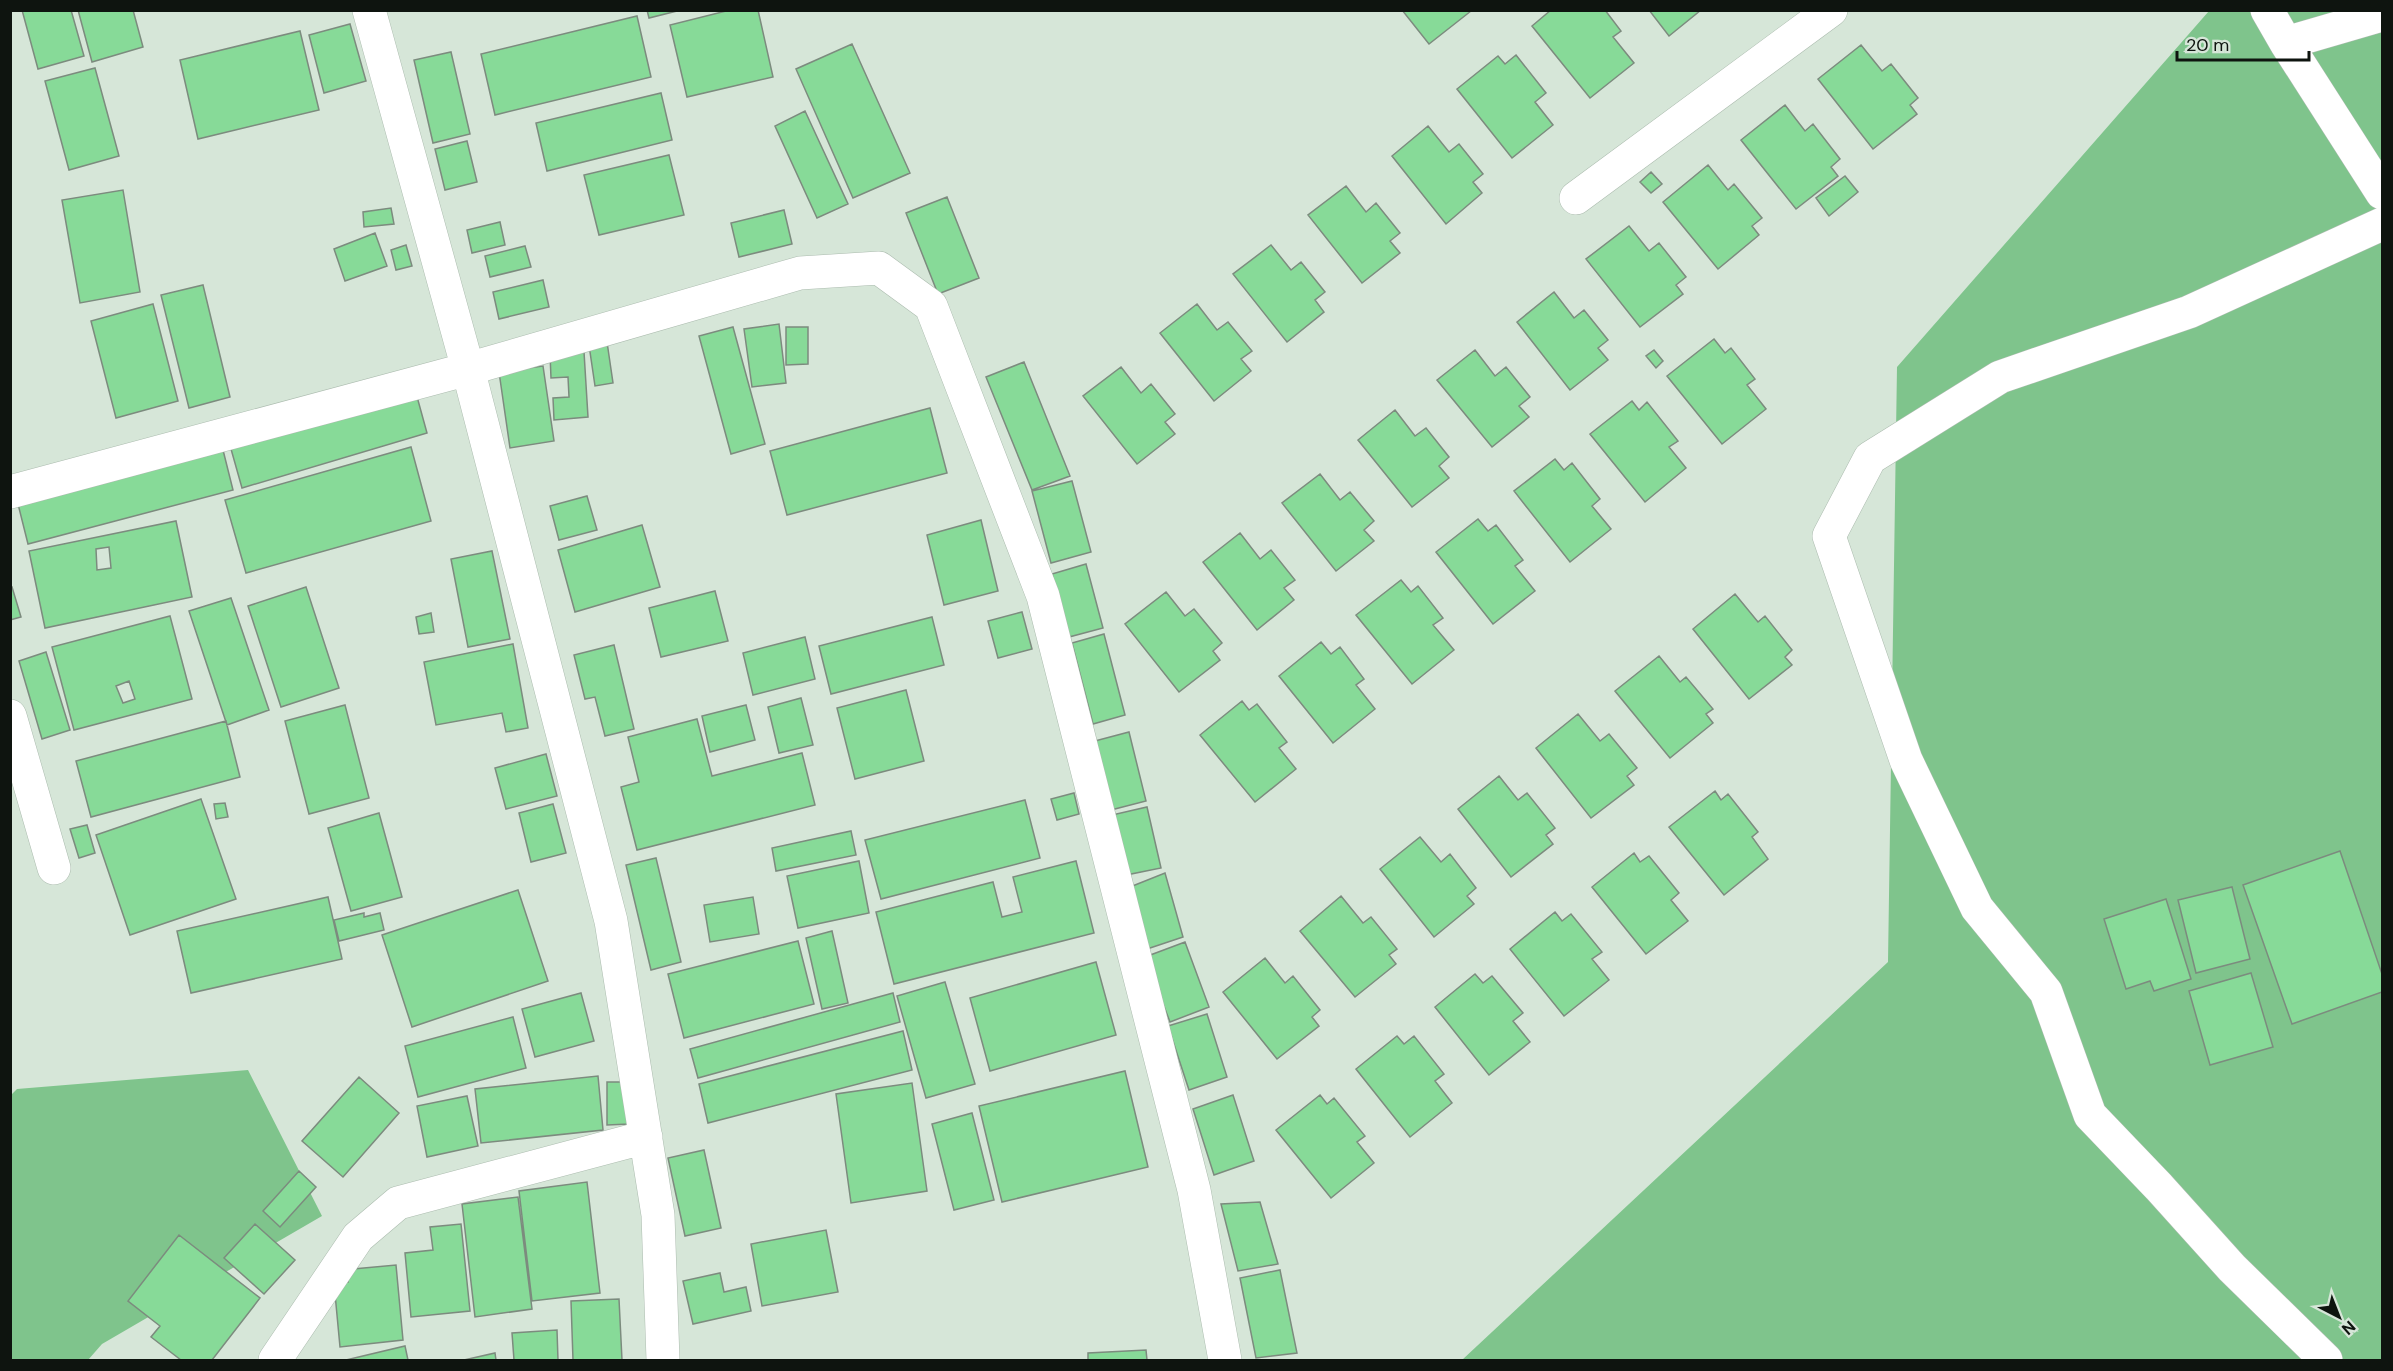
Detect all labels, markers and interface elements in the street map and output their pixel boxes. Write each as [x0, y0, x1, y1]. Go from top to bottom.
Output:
scale bar [2177, 24, 2309, 62]
text: 20 m [2186, 33, 2229, 57]
north arrow [2309, 1287, 2369, 1347]
text: N [2337, 1316, 2360, 1339]

